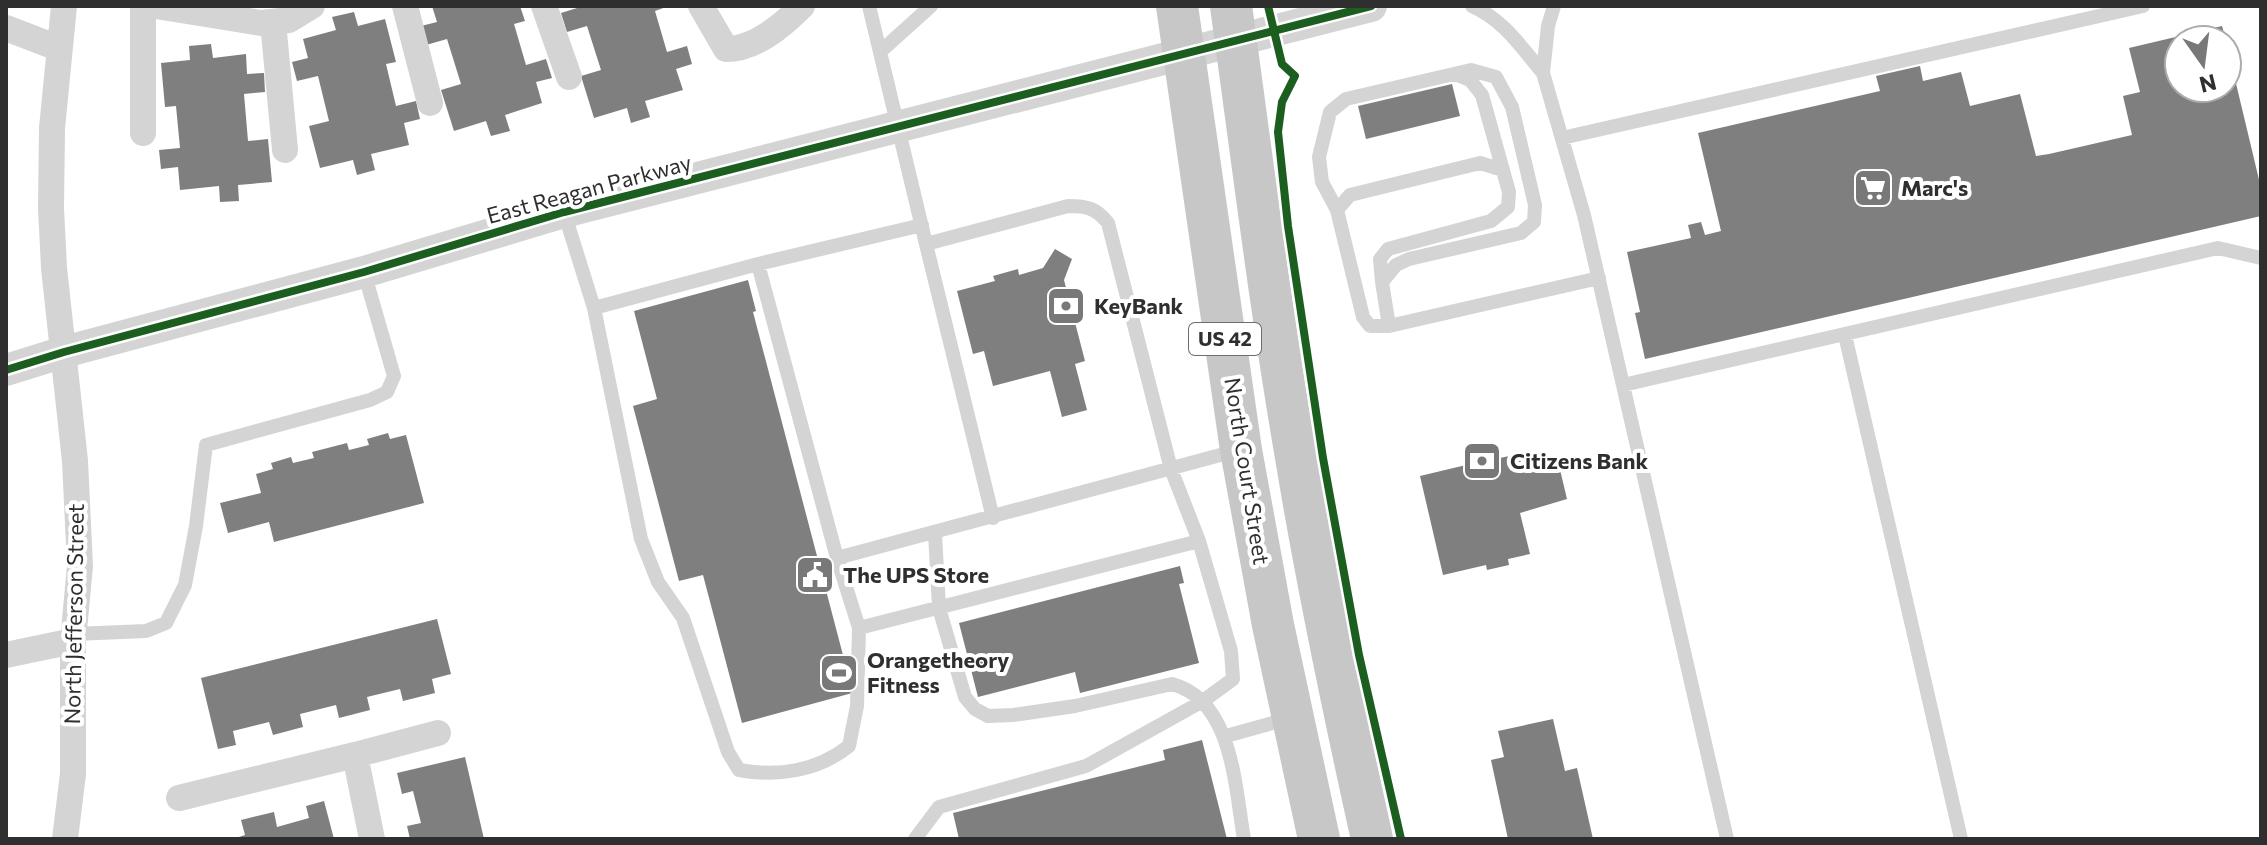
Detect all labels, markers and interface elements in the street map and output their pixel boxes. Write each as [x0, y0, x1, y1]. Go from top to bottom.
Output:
north arrow [2163, 24, 2243, 104]
text: N [2197, 69, 2219, 99]
street label: East Reagan Parkway [483, 148, 694, 229]
supermarket icon: Marc's [1852, 167, 1894, 209]
place label: Marc's [1901, 174, 1968, 201]
bank icon: KeyBank [1045, 285, 1087, 327]
place label: KeyBank [1094, 292, 1184, 319]
road number: US 42 [1189, 323, 1261, 355]
street label: North Court Street [1219, 375, 1276, 566]
bank icon: Citizens Bank [1461, 440, 1503, 482]
place label: Citizens Bank [1510, 447, 1649, 474]
street label: North Jefferson Street [58, 503, 89, 725]
public building icon: The UPS Store [794, 554, 836, 596]
place label: The UPS Store [843, 561, 989, 588]
place label: Orangetheory Fitness [867, 646, 1009, 698]
sports icon: Orangetheory Fitness [818, 652, 860, 694]

